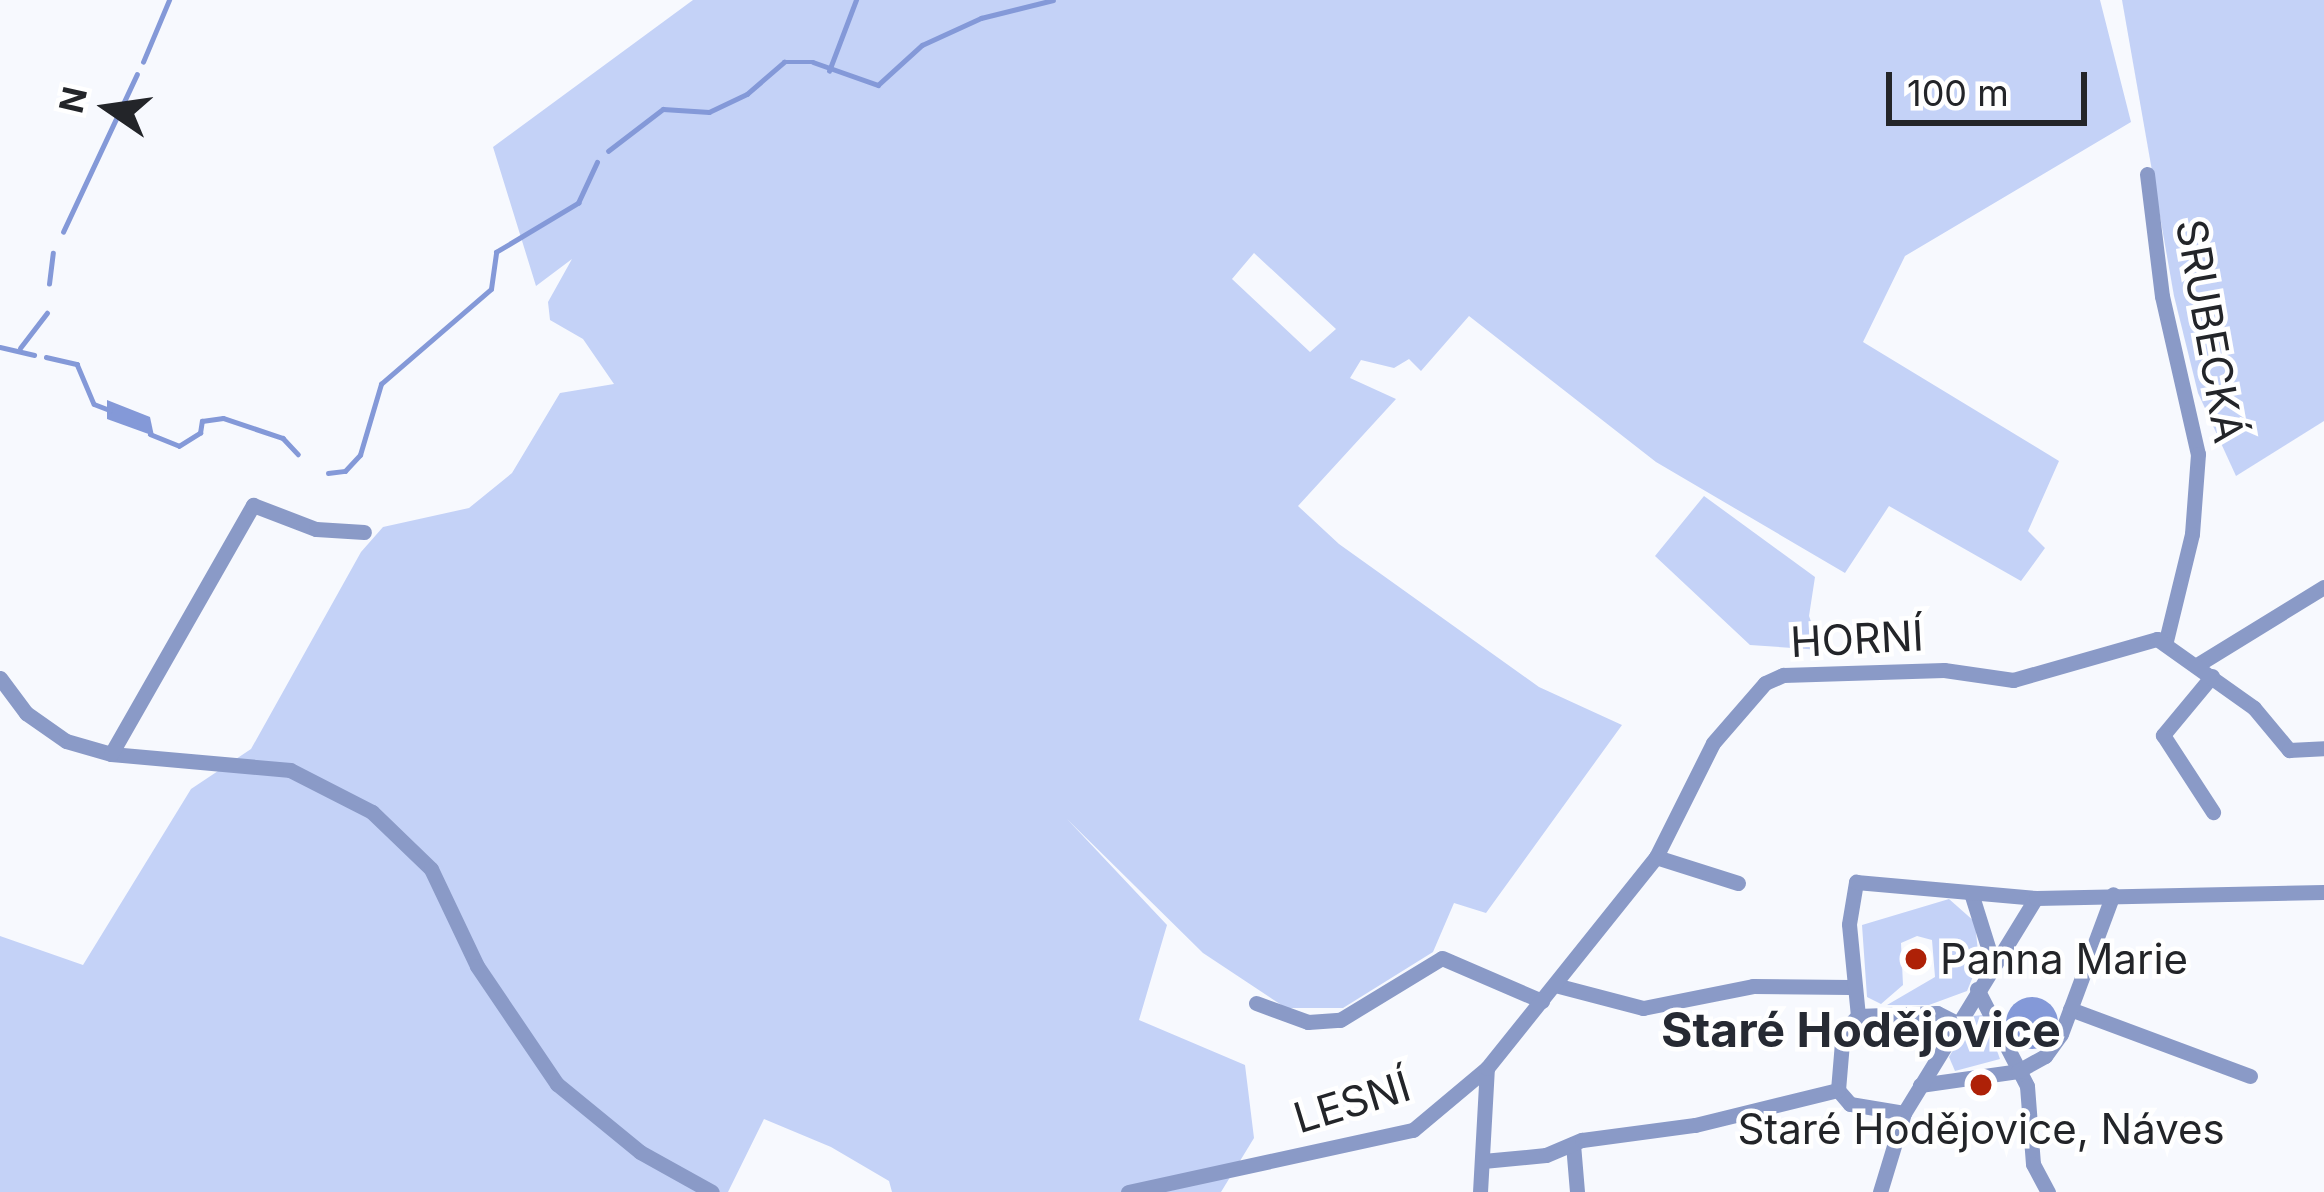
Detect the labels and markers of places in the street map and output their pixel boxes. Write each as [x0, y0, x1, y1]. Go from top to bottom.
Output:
place label: Panna Marie [1940, 934, 2188, 984]
marker: Panna Marie [1903, 946, 1929, 972]
marker: Staré Hodějovice, Náves [1968, 1072, 1994, 1098]
place label: Staré Hodějovice, Náves [1737, 1104, 2225, 1154]

